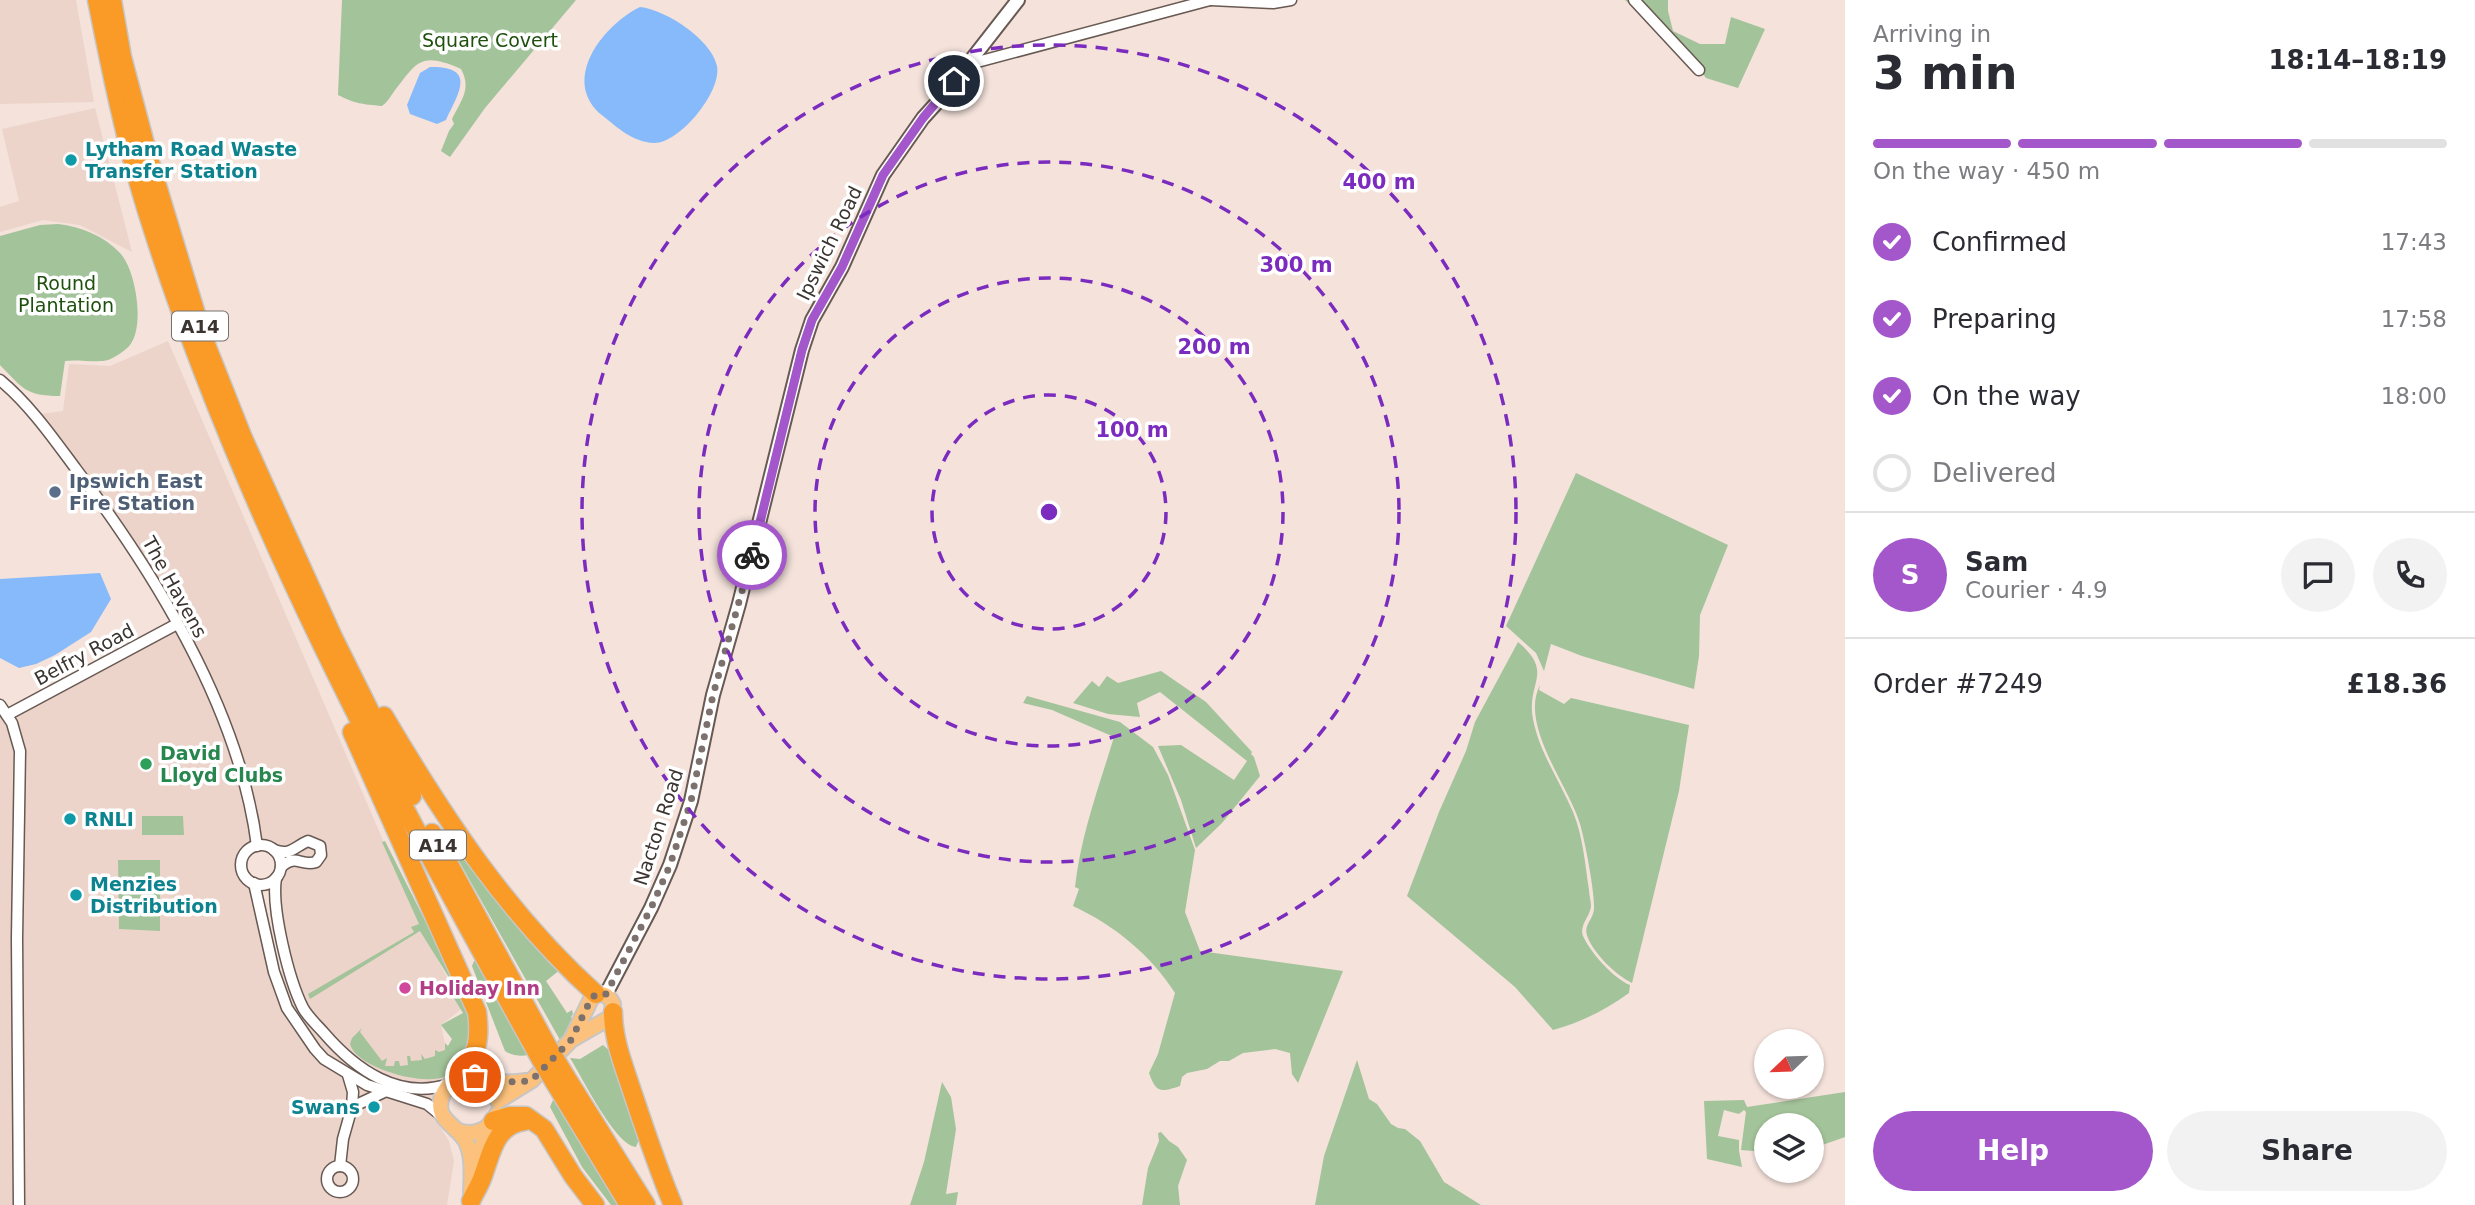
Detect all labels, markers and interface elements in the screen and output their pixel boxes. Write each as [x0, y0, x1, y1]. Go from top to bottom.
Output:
text: Arriving in [1873, 21, 1991, 47]
park label: Square Covert [422, 29, 558, 51]
text: 18:14–18:19 [2268, 45, 2447, 75]
text: 3 min [1873, 46, 2017, 100]
pin [924, 51, 984, 111]
icon: home [935, 62, 973, 100]
place label: Lytham Road Waste Transfer Station [85, 138, 297, 182]
marker: Lytham Road Waste Transfer Station [63, 152, 79, 168]
text: On the way · 450 m [1873, 158, 2100, 184]
text: 400 m [1342, 170, 1416, 194]
street label: Ipswich Road [792, 182, 866, 304]
icon: check [1873, 223, 1911, 261]
text: Confirmed [1932, 227, 2067, 257]
text: 17:43 [2381, 229, 2447, 255]
text: 300 m [1259, 253, 1333, 277]
park label: Round Plantation [18, 272, 114, 316]
icon: check [1873, 300, 1911, 338]
text: Preparing [1932, 304, 2057, 334]
text: 17:58 [2381, 306, 2447, 332]
road number: A14 [172, 312, 228, 340]
text: 200 m [1177, 335, 1251, 359]
icon: check [1873, 377, 1911, 415]
text: On the way [1932, 381, 2081, 411]
text: 18:00 [2381, 383, 2447, 409]
text: 100 m [1095, 418, 1169, 442]
text: Delivered [1932, 458, 2056, 488]
place label: Ipswich East Fire Station [69, 470, 203, 514]
marker: Ipswich East Fire Station [47, 484, 63, 500]
centre of rings [1037, 500, 1061, 524]
courier [717, 520, 787, 590]
street label: The Havens [138, 532, 212, 641]
icon: bike [733, 536, 771, 574]
button: chat [2281, 538, 2355, 612]
button: phone [2373, 538, 2447, 612]
text: Sam [1965, 547, 2028, 577]
text: S [1901, 560, 1919, 590]
text: Courier · 4.9 [1965, 577, 2108, 603]
street label: Belfry Road [31, 619, 137, 689]
text: Order #7249 [1873, 669, 2043, 699]
text: £18.36 [2347, 669, 2447, 699]
place label: David Lloyd Clubs [160, 742, 283, 786]
marker: David Lloyd Clubs [138, 756, 154, 772]
street label: Nacton Road [629, 766, 687, 888]
place label: RNLI [84, 808, 134, 830]
marker: RNLI [62, 811, 78, 827]
road number: A14 [410, 830, 466, 860]
place label: Menzies Distribution [90, 873, 218, 917]
marker: Menzies Distribution [68, 887, 84, 903]
place label: Holiday Inn [419, 977, 540, 999]
marker: Holiday Inn [397, 980, 413, 996]
north arrow [1754, 1029, 1824, 1099]
map controls [1754, 1029, 1824, 1183]
pin [445, 1047, 505, 1107]
icon: bag [456, 1058, 494, 1096]
place label: Swans [291, 1096, 360, 1118]
marker: Swans [366, 1099, 382, 1115]
button: Help [1873, 1111, 2153, 1191]
button: Share [2167, 1111, 2447, 1191]
button: layers [1754, 1113, 1824, 1183]

